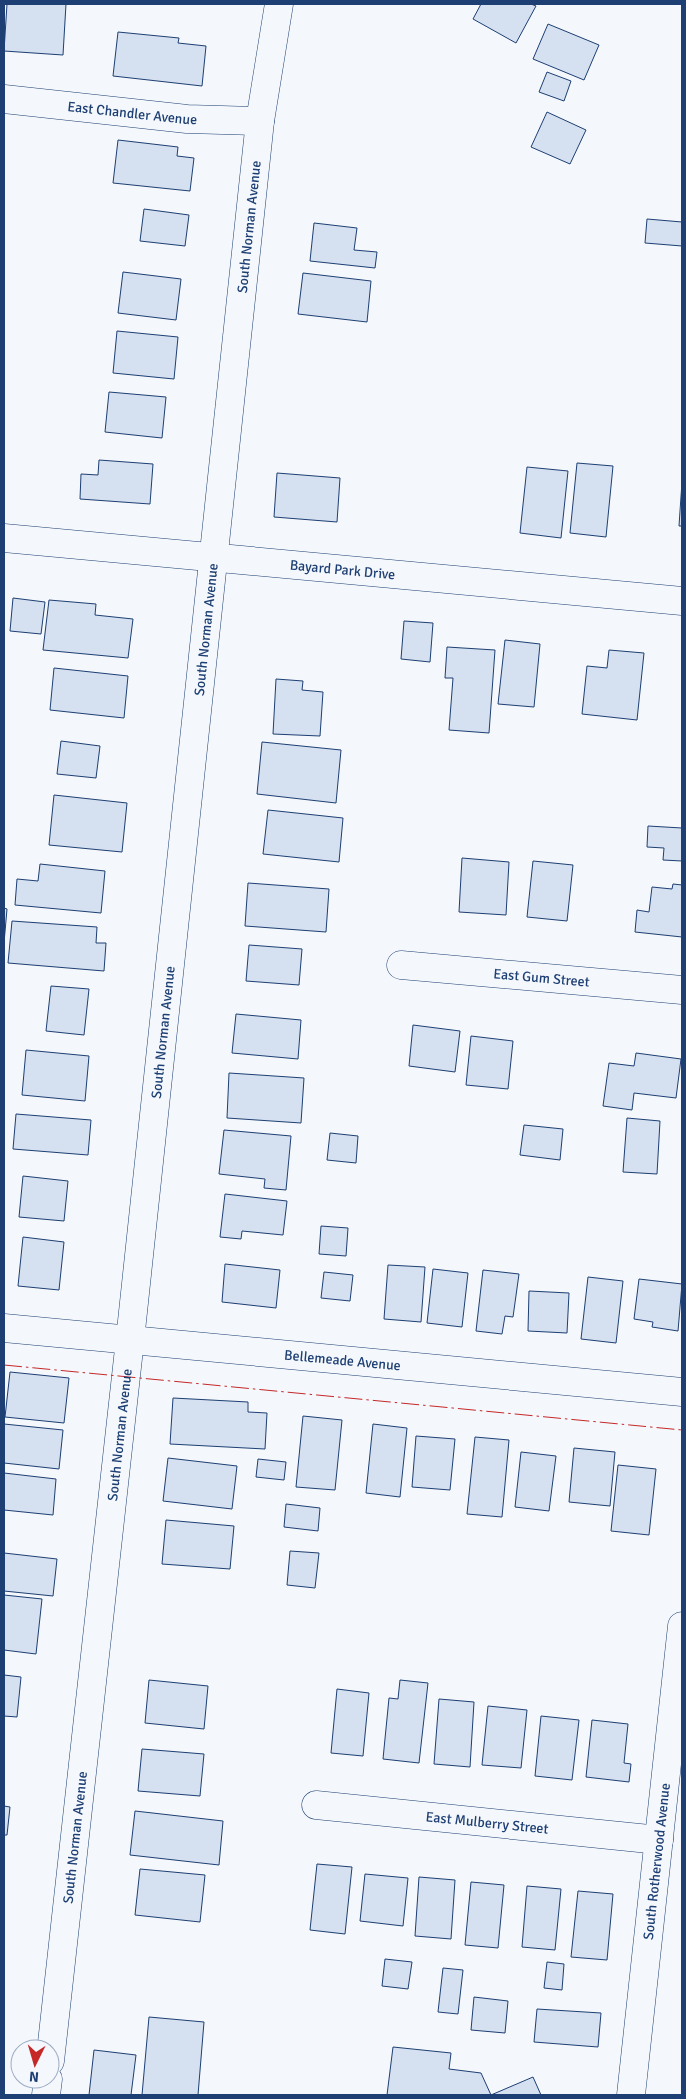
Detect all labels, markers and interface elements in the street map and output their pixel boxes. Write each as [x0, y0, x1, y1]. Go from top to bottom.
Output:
street label: East Chandler Avenue [66, 98, 197, 128]
street label: South Norman Avenue [234, 160, 265, 294]
street label: Bayard Park Drive [289, 557, 396, 583]
street label: South Norman Avenue [191, 562, 222, 697]
street label: South Norman Avenue [148, 965, 179, 1099]
street label: East Gum Street [493, 965, 590, 991]
street label: Bellemeade Avenue [283, 1346, 402, 1374]
street label: South Norman Avenue [104, 1368, 136, 1502]
street label: South Norman Avenue [60, 1770, 91, 1905]
street label: South Rotherwood Avenue [640, 1782, 674, 1941]
street label: East Mulberry Street [425, 1808, 549, 1838]
north arrow [10, 2039, 60, 2089]
text: N [28, 2068, 40, 2085]

